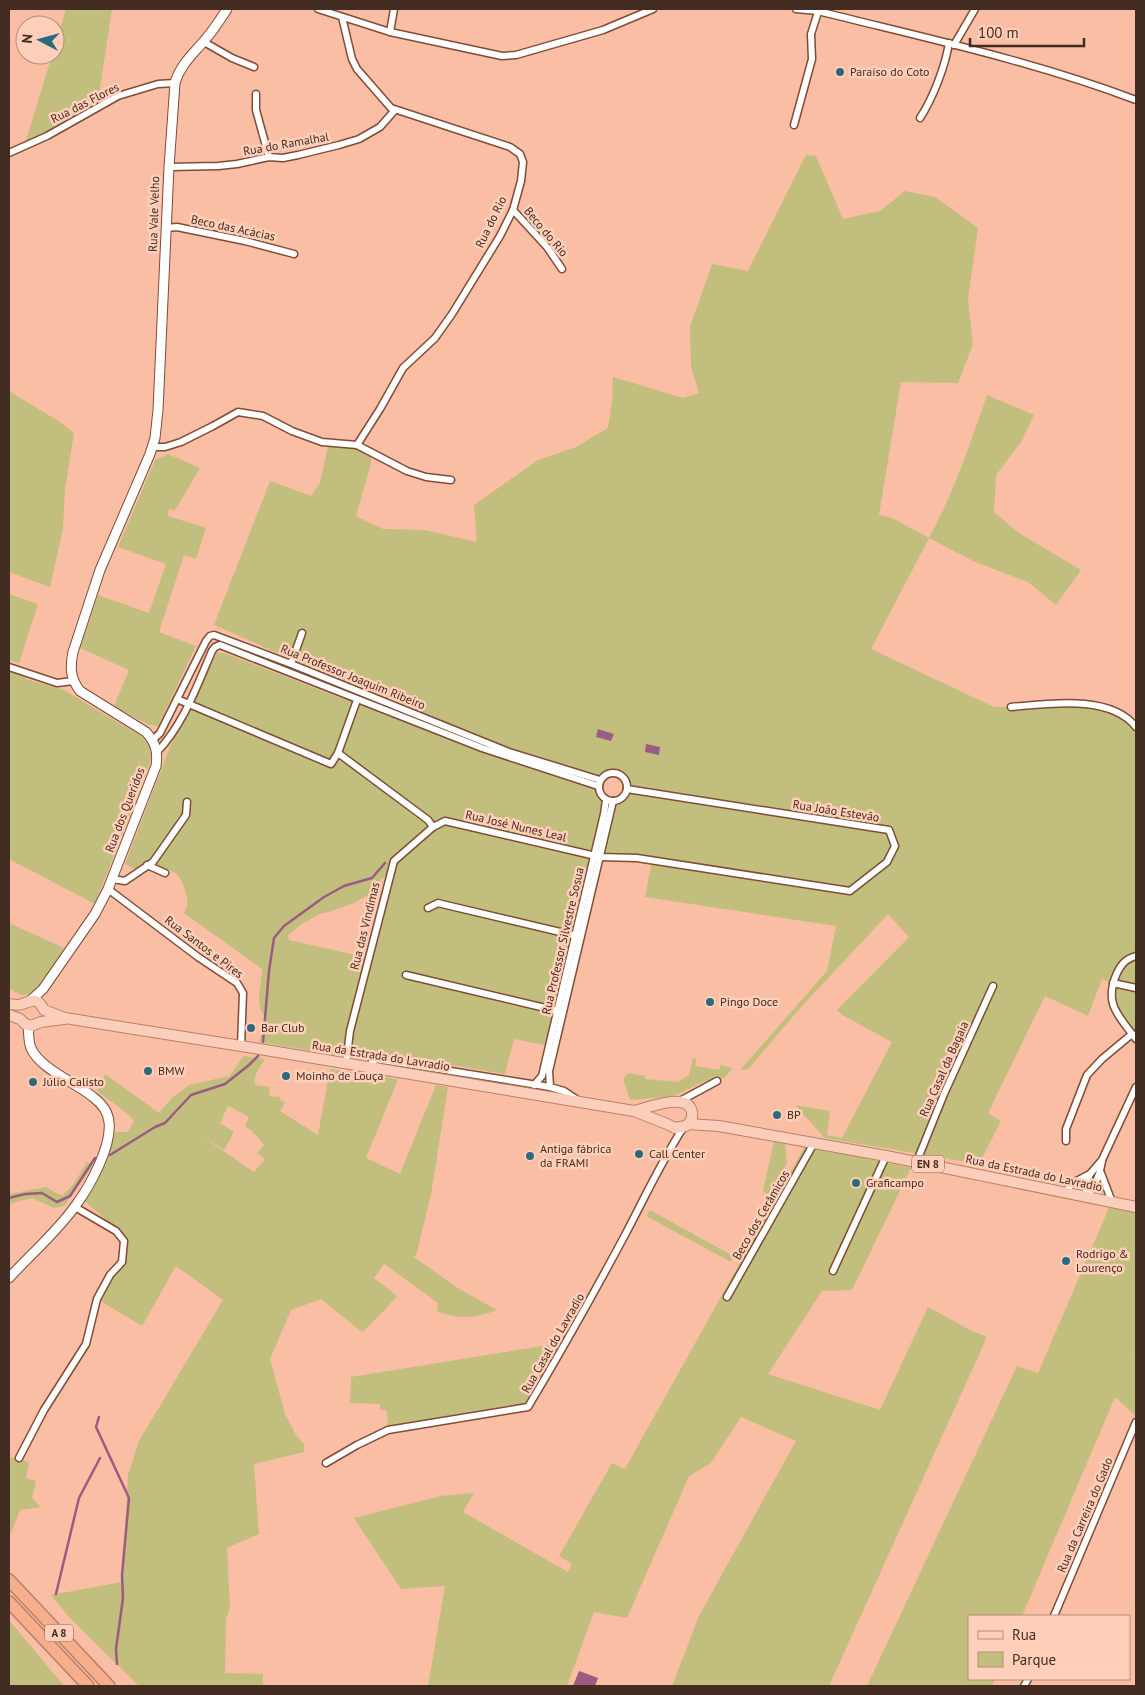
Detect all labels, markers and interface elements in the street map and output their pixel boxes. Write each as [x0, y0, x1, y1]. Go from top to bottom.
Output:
north arrow [15, 15, 65, 65]
scale bar [970, 15, 1084, 47]
text: 100 m [978, 23, 1019, 42]
text: N [18, 33, 37, 44]
place label: Paraíso do Coto [850, 64, 930, 79]
marker: Paraíso do Coto [834, 66, 846, 78]
street label: Rua das Flores [48, 79, 121, 126]
street label: Rua do Ramalhal [242, 128, 331, 158]
street label: Rua Vale Velho [145, 176, 162, 252]
street label: Rua do Rio [472, 194, 509, 250]
street label: Beco do Rio [521, 204, 572, 260]
street label: Beco das Acácias [190, 211, 277, 244]
street label: Rua Professor Joaquim Ribeiro [279, 641, 428, 712]
street label: Rua dos Queridos [101, 765, 148, 854]
street label: Rua João Estevão [792, 796, 881, 825]
street label: Rua José Nunes Leal [464, 807, 569, 845]
street label: Rua Professor Silvestre Sosua [538, 866, 587, 1016]
street label: Rua das Vindimas [346, 880, 383, 971]
street label: Rua Santos e Pires [162, 912, 247, 981]
place label: Pingo Doce [720, 994, 778, 1009]
marker: Pingo Doce [704, 996, 716, 1008]
street label: Rua Casal da Bagaia [916, 1019, 971, 1119]
place label: Bar Club [261, 1020, 305, 1035]
marker: Bar Club [245, 1022, 257, 1034]
street label: Rua da Estrada do Lavradio [311, 1037, 451, 1074]
place label: BMW [158, 1063, 185, 1078]
marker: BMW [142, 1065, 154, 1077]
place label: Moinho de Louça [296, 1068, 383, 1083]
marker: Moinho de Louça [280, 1070, 292, 1082]
place label: Júlio Calisto [42, 1074, 104, 1089]
marker: Júlio Calisto [27, 1076, 39, 1088]
place label: BP [787, 1107, 801, 1122]
marker: BP [771, 1109, 783, 1121]
place label: Antiga fábrica da FRAMI [540, 1141, 611, 1170]
place label: Call Center [649, 1146, 705, 1161]
marker: Call Center [633, 1148, 645, 1160]
marker: Antiga fábrica da FRAMI [524, 1150, 536, 1162]
street label: Rua da Estrada do Lavradio [964, 1151, 1104, 1194]
road number: EN 8 [912, 1156, 944, 1172]
street label: Beco dos Cerâmicos [729, 1167, 792, 1262]
place label: Graficampo [866, 1175, 924, 1190]
marker: Graficampo [850, 1177, 862, 1189]
place label: Rodrigo & Lourenço [1076, 1246, 1129, 1275]
marker: Rodrigo & Lourenço [1060, 1255, 1072, 1267]
street label: Rua Casal do Lavradio [518, 1290, 587, 1395]
street label: Rua da Carreira do Gado [1053, 1455, 1116, 1575]
legend [968, 1615, 1130, 1680]
road number: A 8 [45, 1625, 73, 1642]
text: Rua [1012, 1625, 1036, 1644]
text: Parque [1012, 1650, 1056, 1669]

